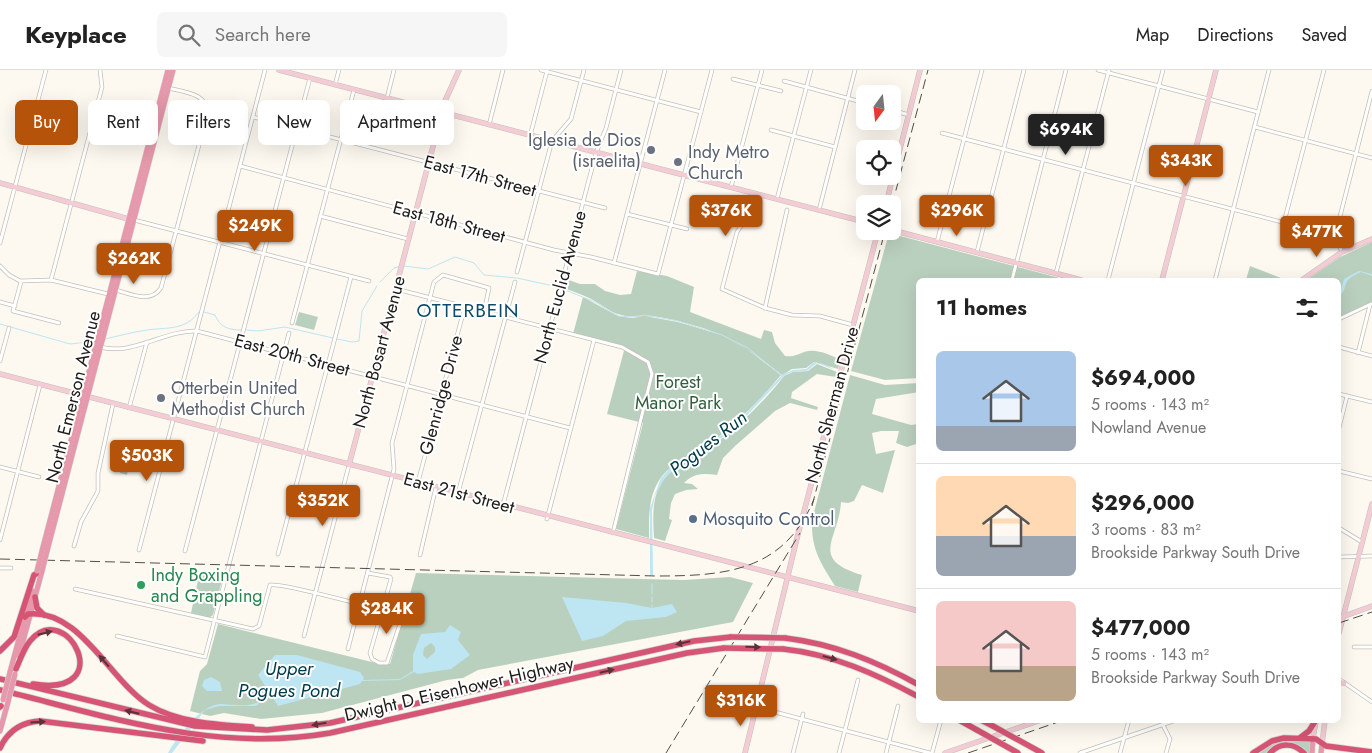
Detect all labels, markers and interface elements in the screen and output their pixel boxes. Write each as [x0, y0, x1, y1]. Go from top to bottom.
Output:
search box [157, 12, 507, 57]
text: Keyplace [25, 17, 127, 52]
icon: search [175, 21, 203, 49]
text: Search here [215, 21, 311, 48]
text: Map [1136, 22, 1169, 48]
text: Directions [1197, 22, 1273, 48]
text: Saved [1301, 22, 1347, 48]
north arrow [856, 85, 901, 130]
map controls [856, 85, 901, 240]
chip: Buy [15, 100, 78, 145]
chip: Rent [88, 100, 158, 145]
chip: Filters [168, 100, 248, 145]
chip: New [258, 100, 330, 145]
chip: Apartment [340, 100, 454, 145]
pin: $694K [1031, 114, 1101, 156]
text: $694K [1039, 118, 1093, 141]
place label: Iglesia de Dios (israelita) [528, 127, 641, 174]
place label: Indy Metro Church [688, 139, 770, 186]
button: locate [856, 140, 901, 185]
marker: Iglesia de Dios (israelita) [645, 144, 657, 156]
pin: $343K [1151, 144, 1221, 187]
street label: East 17th Street [421, 149, 540, 204]
text: $343K [1160, 149, 1212, 172]
marker: Indy Metro Church [672, 156, 684, 168]
street label: East 18th Street [390, 194, 509, 250]
pin: $376K [691, 194, 761, 237]
pin: $296K [922, 194, 992, 237]
button: layers [856, 195, 901, 240]
text: $376K [700, 199, 752, 222]
text: $296K [930, 199, 984, 222]
street label: North Euclid Avenue [527, 208, 593, 366]
pin: $249K [220, 210, 290, 252]
text: $249K [228, 214, 282, 237]
pin: $477K [1282, 216, 1352, 258]
text: $477K [1291, 220, 1343, 243]
pin: $262K [99, 242, 169, 285]
text: $262K [108, 247, 160, 270]
street label: North Bosart Avenue [346, 273, 412, 431]
text: 11 homes [936, 293, 1027, 323]
icon: filters [1293, 294, 1321, 322]
district label: OTTERBEIN [416, 297, 520, 324]
street label: North Emerson Avenue [39, 308, 107, 486]
street label: North Sherman Drive [799, 324, 865, 486]
street label: East 20th Street [231, 327, 353, 383]
street label: Glenridge Drive [413, 332, 469, 458]
text: $694,000 [1091, 363, 1195, 393]
park label: Forest Manor Park [635, 369, 721, 416]
icon: home [976, 371, 1036, 431]
place label: Otterbein United Methodist Church [171, 375, 306, 422]
marker: Otterbein United Methodist Church [155, 392, 167, 404]
text: 5 rooms · 143 m² [1091, 393, 1209, 416]
water label: Pogues Run [663, 404, 753, 482]
text: Nowland Avenue [1091, 416, 1206, 439]
pin: $503K [112, 440, 182, 482]
text: $503K [121, 444, 173, 467]
street label: East 21st Street [401, 466, 518, 520]
pin: $352K [288, 484, 358, 527]
text: $296,000 [1091, 488, 1194, 518]
text: $352K [297, 489, 349, 512]
icon: home [976, 496, 1036, 556]
place label: Mosquito Control [703, 506, 834, 532]
marker: Mosquito Control [687, 513, 699, 525]
text: 3 rooms · 83 m² [1091, 518, 1201, 541]
text: Brookside Parkway South Drive [1091, 541, 1300, 564]
place label: Indy Boxing and Grappling [151, 562, 263, 609]
marker: Indy Boxing and Grappling [135, 579, 147, 591]
pin: $284K [352, 592, 422, 635]
text: $284K [361, 597, 413, 620]
text: $477,000 [1091, 613, 1190, 643]
icon: home [976, 621, 1036, 681]
one-way arrow [37, 629, 53, 637]
one-way arrow [675, 639, 690, 647]
one-way arrow [746, 643, 762, 651]
text: 5 rooms · 143 m² [1091, 643, 1209, 666]
street label: Dwight D Eisenhower Highway [342, 650, 576, 728]
one-way arrow [99, 655, 110, 668]
water label: Upper Pogues Pond [238, 655, 342, 704]
one-way arrow [823, 655, 838, 663]
text: Brookside Parkway South Drive [1091, 666, 1300, 689]
one-way arrow [600, 667, 615, 675]
pin: $316K [706, 684, 776, 727]
text: $316K [716, 689, 766, 712]
one-way arrow [125, 708, 140, 716]
one-way arrow [30, 717, 46, 725]
one-way arrow [311, 721, 327, 729]

